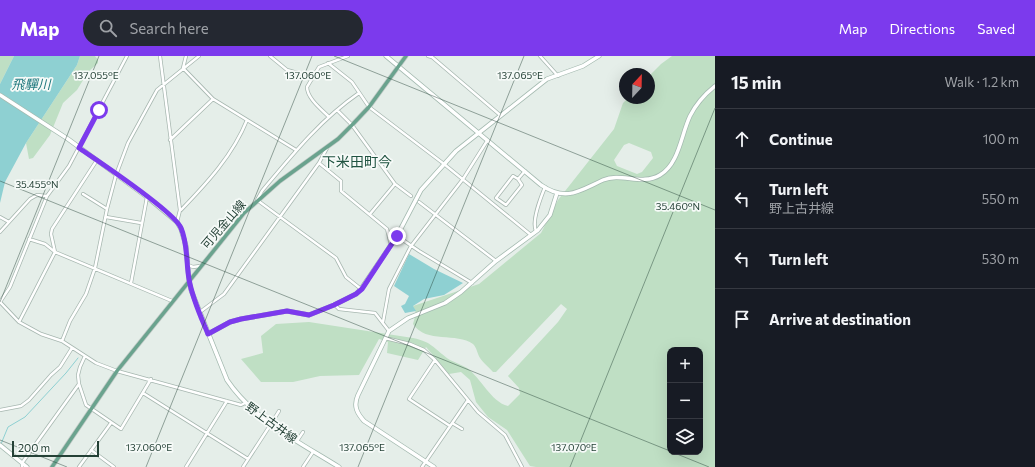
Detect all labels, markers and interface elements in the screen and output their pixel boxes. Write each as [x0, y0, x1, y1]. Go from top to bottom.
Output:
search box [83, 10, 363, 46]
text: Map [20, 17, 59, 40]
icon: search [97, 17, 119, 39]
text: Search here [129, 19, 209, 37]
text: Map [839, 20, 868, 37]
text: Directions [890, 20, 955, 37]
text: Saved [977, 20, 1015, 37]
north arrow [619, 68, 655, 104]
text: 137.055°E [73, 69, 119, 81]
text: 137.060°E [285, 69, 331, 81]
text: 137.065°E [497, 69, 543, 81]
text: 15 min [731, 72, 781, 93]
text: Walk · 1.2 km [945, 74, 1019, 90]
water label: 飛驒川 [11, 76, 52, 92]
route start [90, 101, 108, 119]
icon: ahead [731, 128, 753, 150]
text: Continue [769, 130, 833, 148]
text: 100 m [983, 131, 1019, 147]
district label: 下米田町今 [322, 153, 392, 170]
text: 35.455°N [15, 178, 59, 190]
text: Turn left [769, 180, 828, 198]
icon: left [731, 188, 753, 210]
text: 550 m [982, 191, 1019, 207]
street label: 可児金山線 [198, 197, 248, 251]
text: 35.460°N [656, 200, 700, 212]
text: 野上古井線 [769, 200, 834, 216]
route end [388, 227, 406, 245]
icon: left [731, 248, 753, 270]
text: Turn left [769, 250, 828, 268]
text: 530 m [982, 251, 1019, 267]
icon: arrive [731, 308, 753, 330]
text: Arrive at destination [769, 310, 911, 328]
map controls [667, 347, 703, 455]
button: + [667, 347, 703, 383]
button: − [667, 383, 703, 419]
street label: 野上古井線 [244, 399, 300, 445]
button: layers [667, 419, 703, 455]
scale bar [12, 439, 99, 458]
text: 200 m [18, 441, 50, 454]
text: 137.060°E [126, 441, 172, 453]
text: 137.065°E [339, 441, 385, 453]
text: 137.070°E [551, 441, 597, 453]

